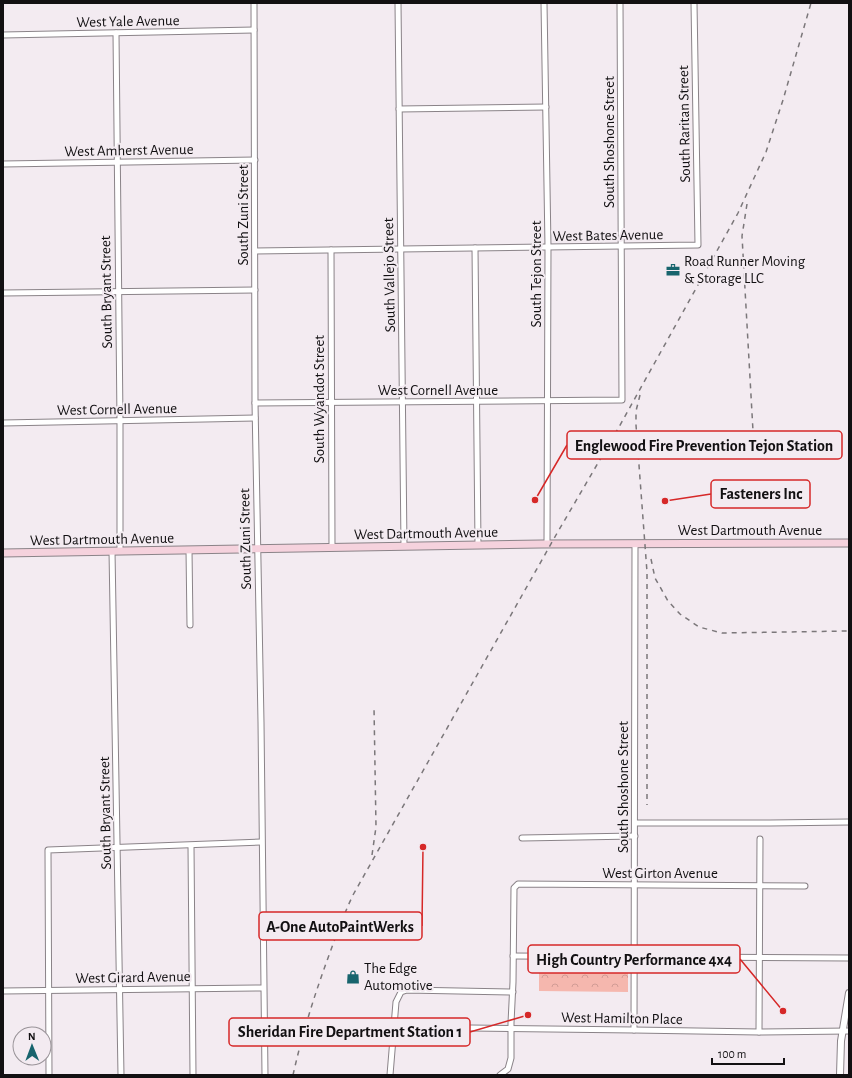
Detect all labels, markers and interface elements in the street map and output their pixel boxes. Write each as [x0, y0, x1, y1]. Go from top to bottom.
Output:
street label: West Yale Avenue [76, 13, 180, 30]
street label: South Raritan Street [676, 65, 693, 183]
street label: South Shoshone Street [602, 76, 617, 208]
street label: West Amherst Avenue [64, 142, 194, 159]
street label: South Zuni Street [236, 164, 251, 266]
street label: South Vallejo Street [381, 217, 398, 333]
street label: South Tejon Street [529, 220, 544, 327]
street label: West Bates Avenue [553, 227, 664, 244]
street label: South Bryant Street [98, 235, 115, 349]
place label: Road Runner Moving & Storage LLC [684, 254, 806, 286]
office icon: Road Runner Moving & Storage LLC [665, 262, 681, 278]
street label: South Wyandot Street [312, 335, 327, 463]
street label: West Cornell Avenue [378, 383, 498, 398]
street label: West Cornell Avenue [57, 401, 177, 418]
callout: Englewood Fire Prevention Tejon Station [567, 431, 842, 459]
text: Englewood Fire Prevention Tejon Station [575, 438, 833, 455]
callout: Fasteners Inc [711, 480, 810, 508]
text: Fasteners Inc [720, 486, 802, 502]
street label: South Zuni Street [237, 488, 254, 590]
street label: West Dartmouth Avenue [678, 523, 822, 538]
street label: West Dartmouth Avenue [354, 525, 498, 542]
street label: West Dartmouth Avenue [30, 531, 174, 548]
street label: South Shoshone Street [616, 721, 631, 853]
street label: South Bryant Street [97, 756, 114, 870]
street label: West Girton Avenue [602, 866, 718, 881]
callout: A-One AutoPaintWerks [259, 912, 422, 940]
text: A-One AutoPaintWerks [266, 919, 414, 935]
callout: High Country Performance 4x4 [528, 945, 740, 973]
text: High Country Performance 4x4 [536, 952, 732, 969]
place label: The Edge Automotive [364, 961, 433, 993]
street label: West Girard Avenue [75, 969, 191, 986]
shop icon: The Edge Automotive [345, 969, 361, 985]
street label: West Hamilton Place [561, 1010, 683, 1027]
callout: Sheridan Fire Department Station 1 [229, 1018, 470, 1046]
text: Sheridan Fire Department Station 1 [238, 1024, 462, 1040]
north arrow [12, 1026, 52, 1066]
text: N [28, 1031, 36, 1042]
scale bar [712, 1040, 784, 1066]
text: 100 m [718, 1048, 746, 1060]

